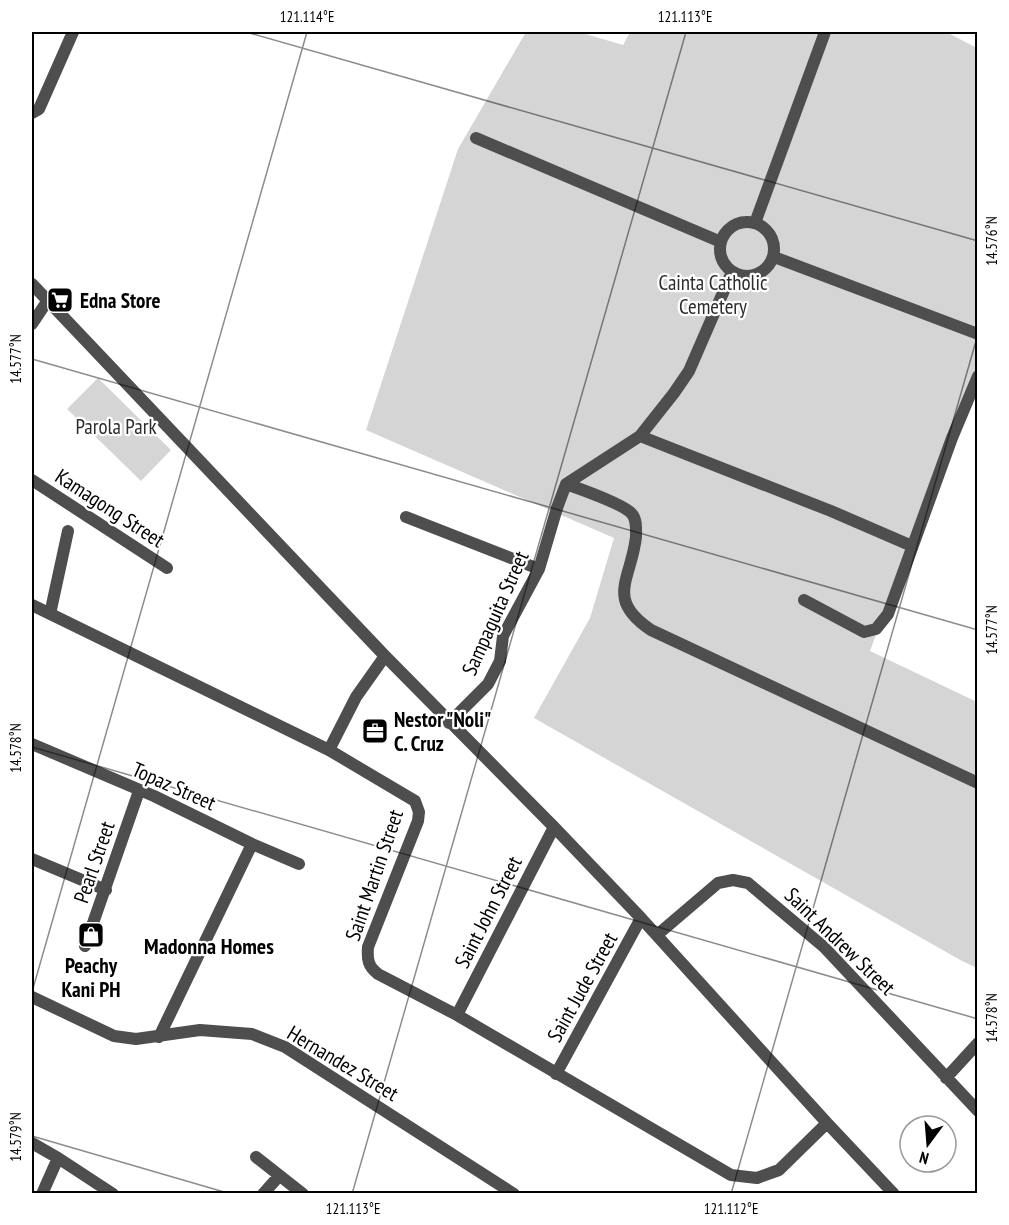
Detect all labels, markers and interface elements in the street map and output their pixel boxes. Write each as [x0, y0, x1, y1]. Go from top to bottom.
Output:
text: 121.114°E [280, 7, 334, 26]
text: 121.113°E [658, 7, 712, 26]
text: 14.576°N [982, 216, 1001, 266]
park label: Cainta Catholic Cemetery [659, 269, 768, 320]
supermarket icon: Edna Store [45, 285, 75, 315]
place label: Edna Store [80, 287, 161, 314]
text: 14.577°N [6, 334, 25, 384]
park label: Parola Park [75, 413, 157, 440]
street label: Kamagong Street [50, 463, 170, 553]
street label: Sampaguita Street [456, 546, 535, 679]
text: 14.577°N [982, 605, 1001, 655]
place label: Nestor "Noli" C. Cruz [394, 706, 491, 757]
office icon: Nestor "Noli" C. Cruz [360, 716, 390, 746]
text: 14.578°N [6, 723, 25, 773]
street label: Topaz Street [128, 756, 220, 816]
street label: Saint Martin Street [339, 806, 409, 944]
street label: Pearl Street [67, 817, 121, 906]
street label: Saint John Street [448, 851, 528, 972]
street label: Saint Andrew Street [779, 882, 901, 1001]
shop icon: Peachy Kani PH [76, 920, 106, 950]
street label: Saint Jude Street [541, 927, 623, 1047]
district label: Madonna Homes [144, 932, 274, 960]
place label: Peachy Kani PH [62, 952, 120, 1003]
text: 14.578°N [982, 993, 1001, 1043]
street label: Hernandez Street [282, 1019, 404, 1107]
text: 14.579°N [6, 1112, 25, 1162]
north arrow [898, 1114, 958, 1174]
text: N [917, 1148, 931, 1169]
text: 121.113°E [326, 1199, 380, 1218]
text: 121.112°E [704, 1199, 758, 1218]

